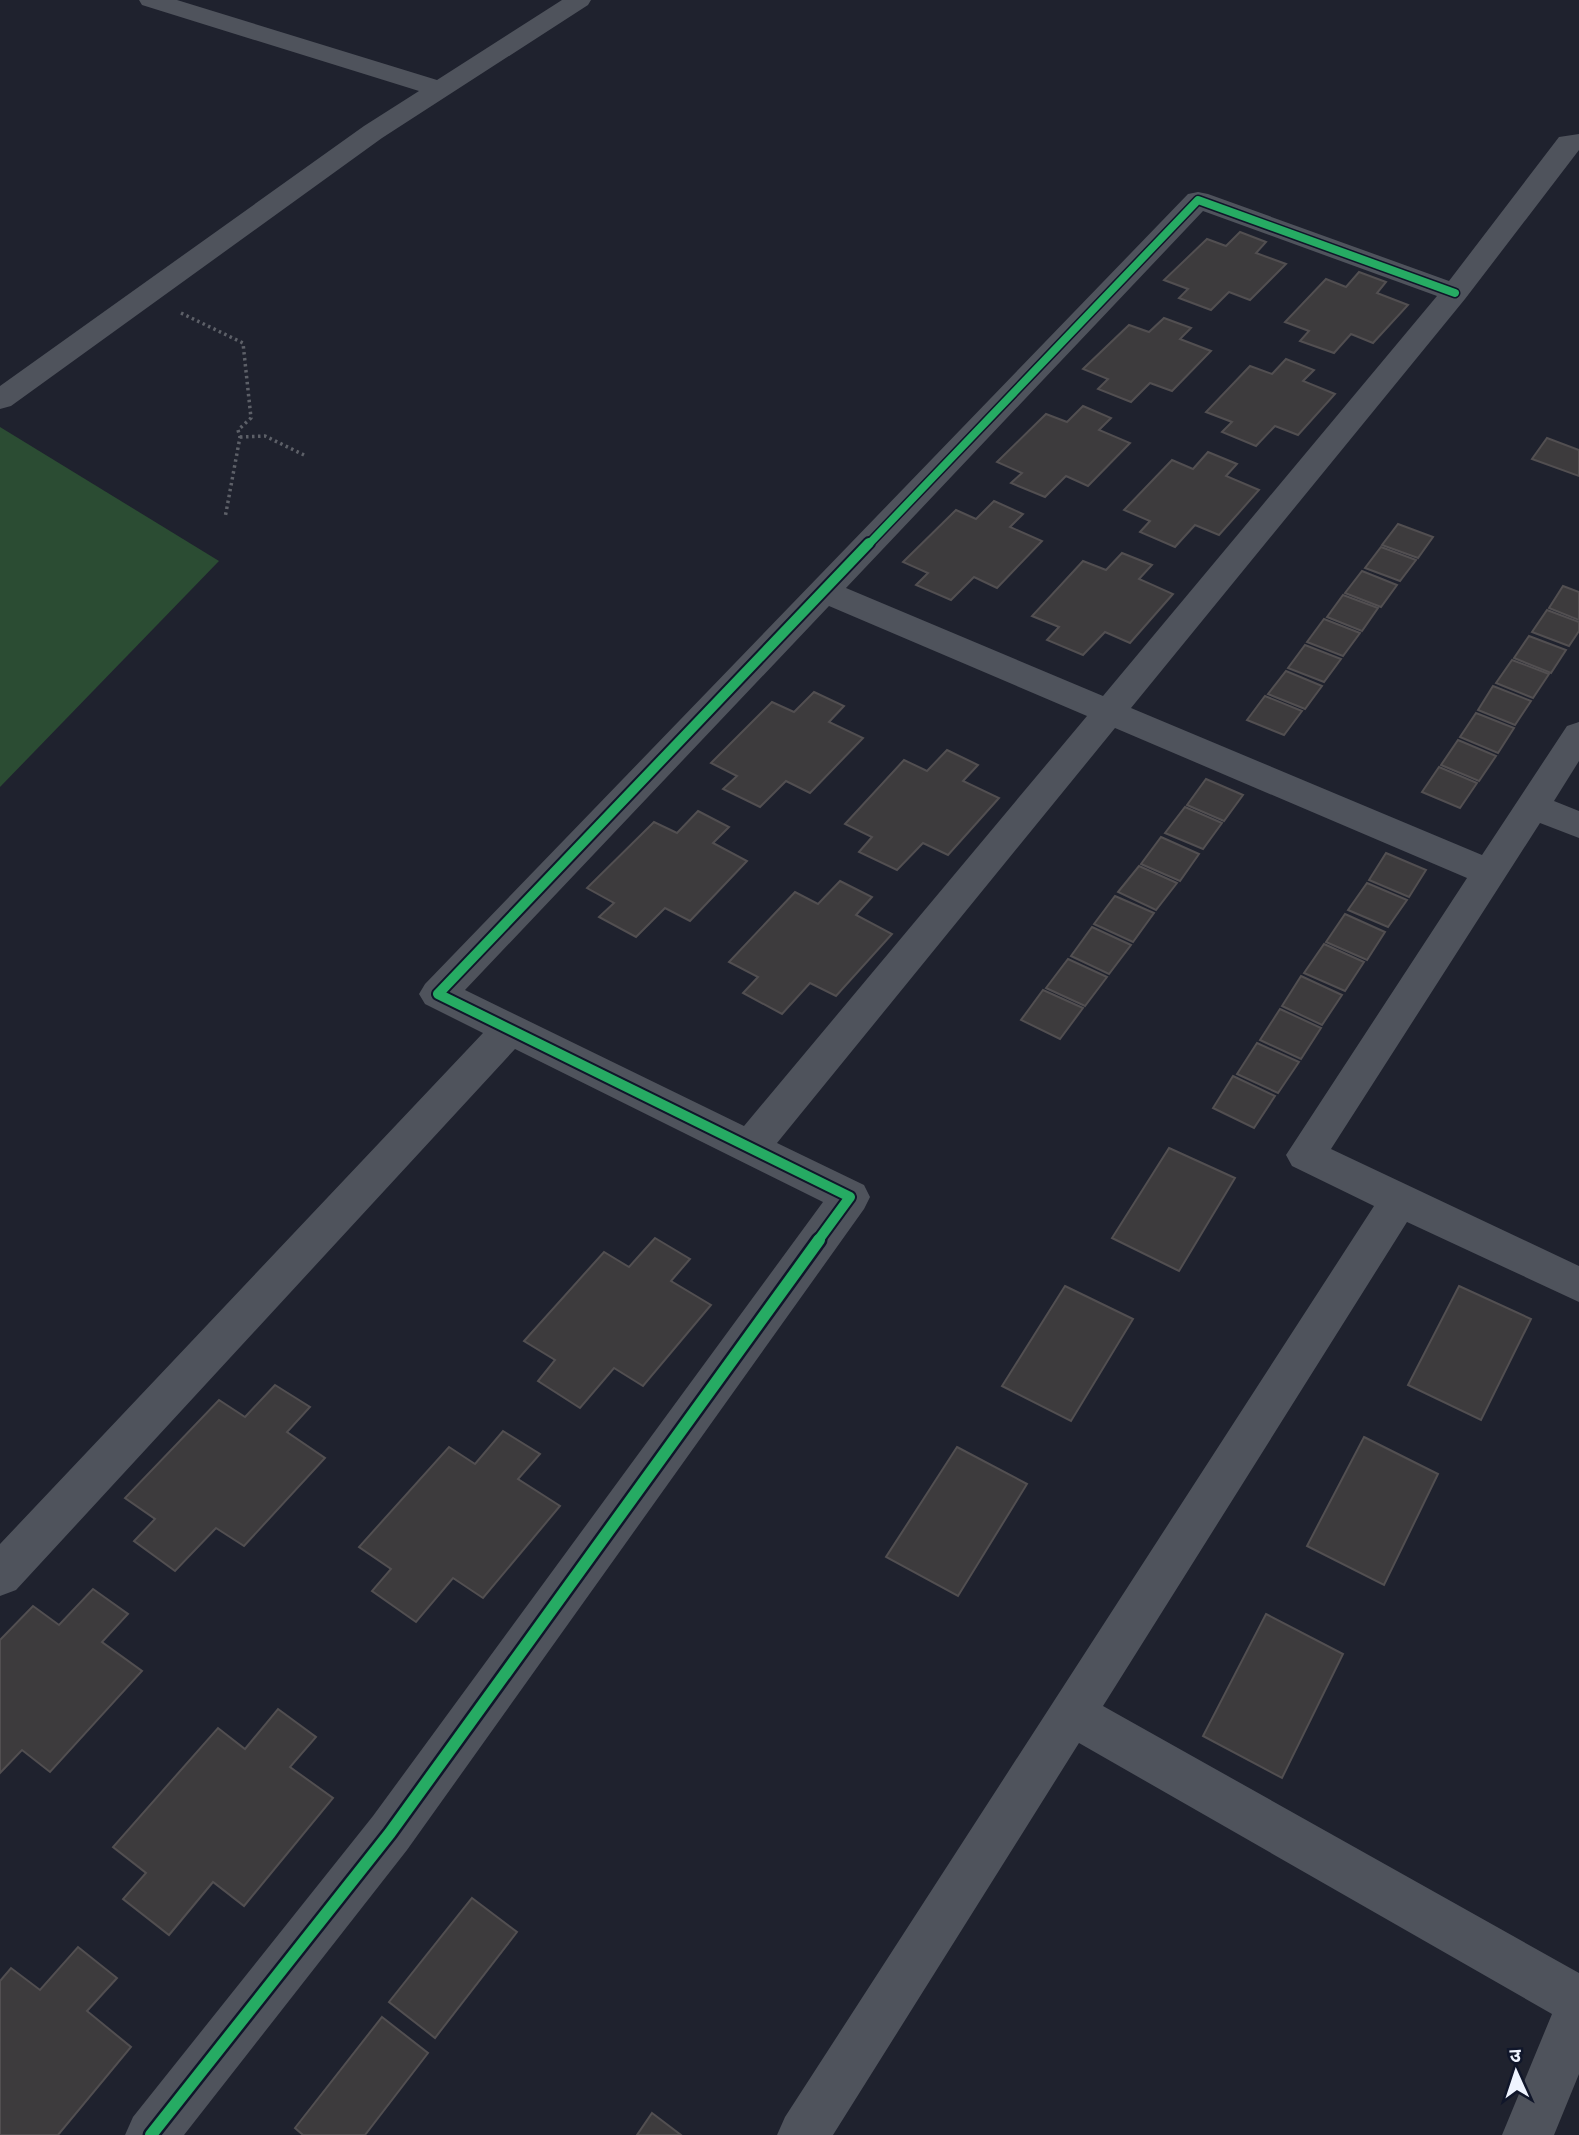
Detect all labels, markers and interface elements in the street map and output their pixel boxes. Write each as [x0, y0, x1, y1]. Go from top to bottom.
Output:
north arrow [1481, 2037, 1551, 2107]
text: उ [1509, 2043, 1522, 2066]

